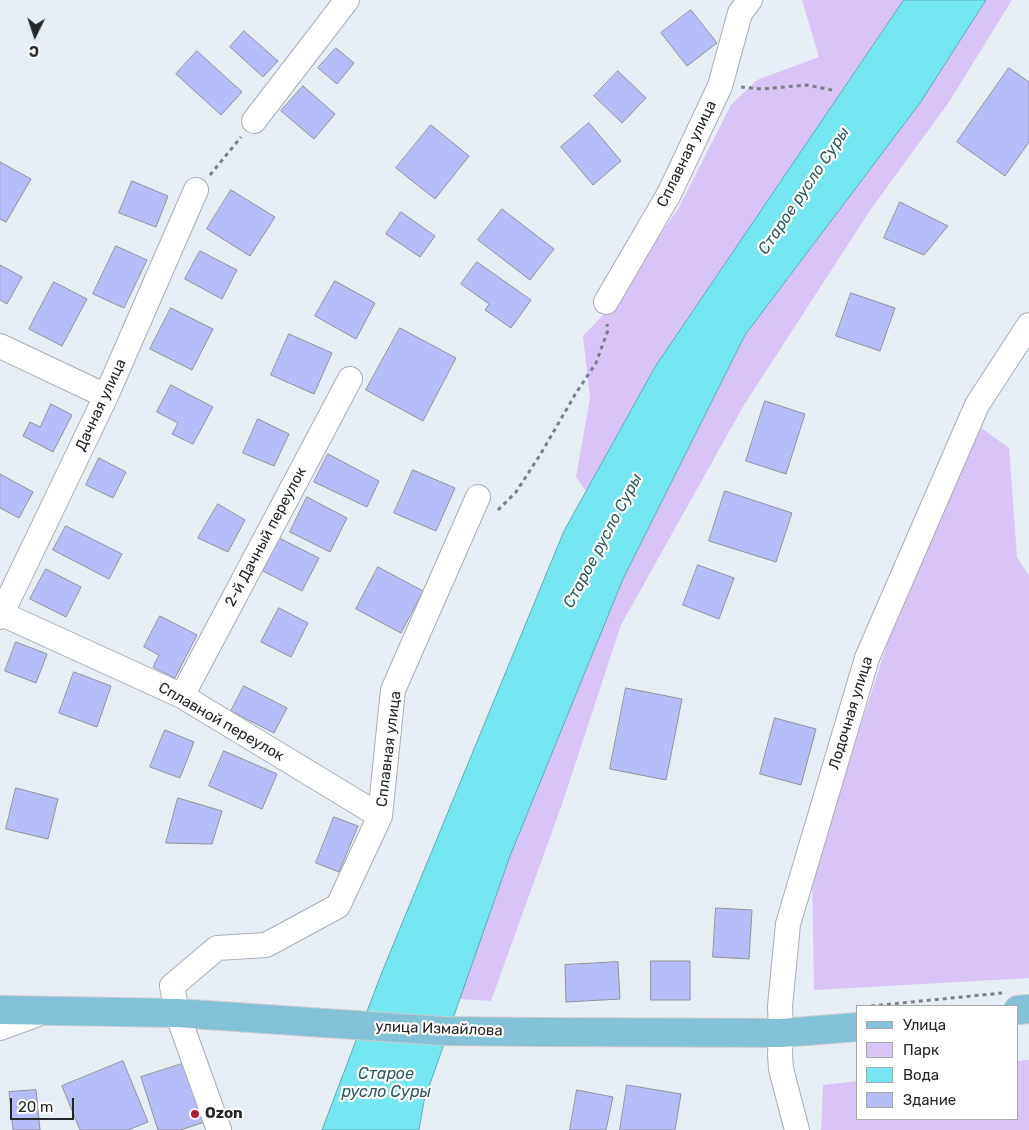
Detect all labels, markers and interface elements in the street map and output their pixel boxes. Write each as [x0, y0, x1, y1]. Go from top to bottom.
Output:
north arrow [10, 10, 60, 60]
text: С [28, 42, 39, 59]
street label: Сплавная улица [653, 98, 721, 210]
water label: Старое русло Суры [754, 124, 854, 258]
street label: Дачная улица [72, 356, 130, 454]
street label: 2-й Дачный переулок [222, 464, 310, 610]
water label: Старое русло Суры [559, 471, 647, 611]
street label: Лодочная улица [825, 654, 877, 772]
street label: Сплавной переулок [155, 679, 287, 765]
street label: Сплавная улица [373, 690, 405, 808]
legend [856, 1005, 1019, 1120]
text: Улица [903, 1016, 946, 1034]
street label: улица Измайлова [375, 1018, 503, 1040]
text: Парк [903, 1041, 939, 1059]
water label: Старое русло Суры [341, 1064, 431, 1102]
text: Вода [903, 1066, 939, 1084]
scale bar [12, 1088, 76, 1120]
text: Здание [903, 1091, 956, 1109]
text: 20 m [18, 1098, 53, 1116]
place label: Ozon [205, 1105, 243, 1123]
marker: Ozon [189, 1108, 201, 1120]

